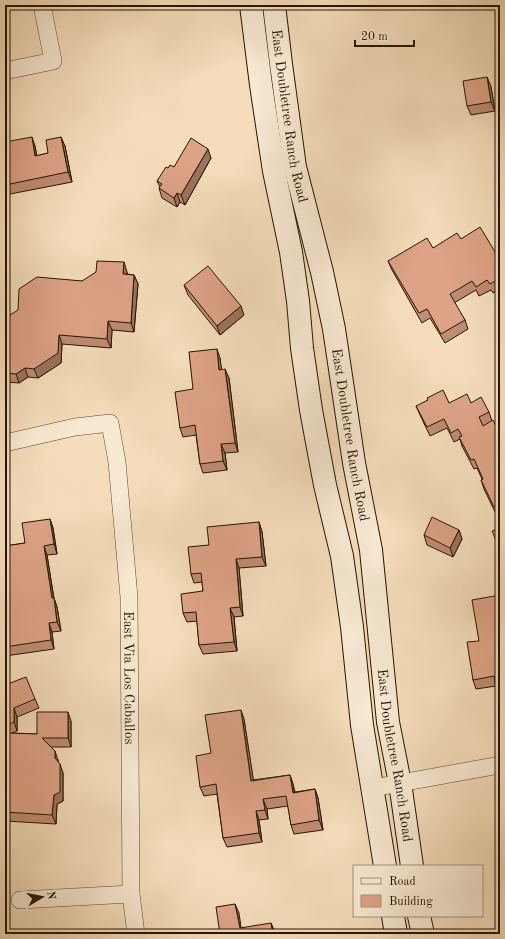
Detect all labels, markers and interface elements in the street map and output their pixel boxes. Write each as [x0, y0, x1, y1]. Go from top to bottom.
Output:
scale bar [355, 22, 414, 48]
street label: East Doubletree Ranch Road [269, 29, 310, 204]
text: 20 m [361, 31, 388, 43]
street label: East Doubletree Ranch Road [329, 347, 371, 522]
street label: East Via Los Caballos [121, 611, 136, 745]
street label: East Doubletree Ranch Road [375, 668, 414, 843]
legend [353, 865, 483, 917]
text: Road [389, 876, 416, 888]
north arrow [22, 877, 62, 917]
text: N [44, 890, 57, 901]
text: Building [389, 896, 433, 908]

